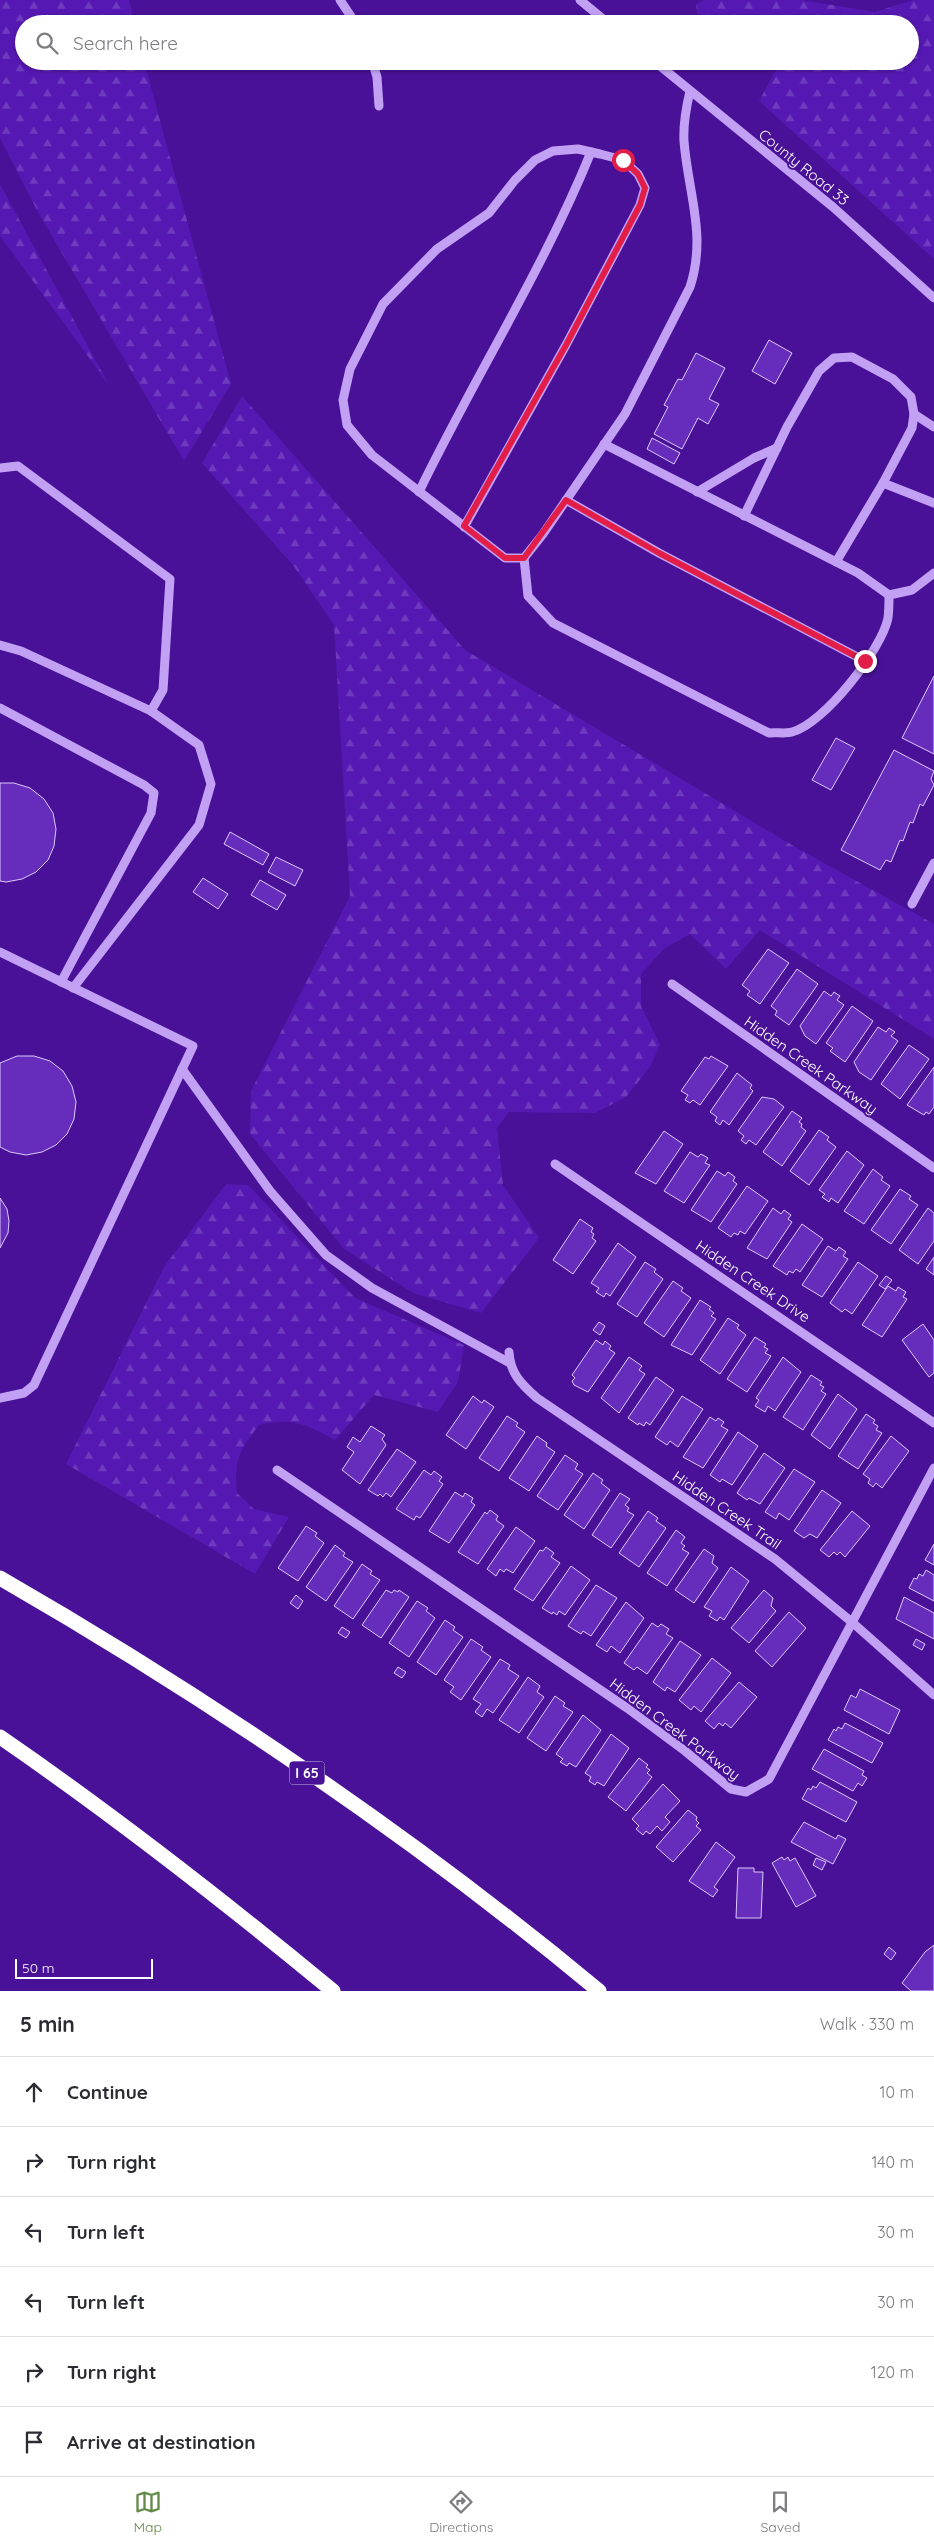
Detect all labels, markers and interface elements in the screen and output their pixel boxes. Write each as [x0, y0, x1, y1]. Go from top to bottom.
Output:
search box [15, 15, 919, 70]
icon: search [33, 29, 61, 57]
text: Search here [73, 31, 178, 55]
street label: County Road 33 [755, 125, 853, 209]
route start [612, 149, 635, 172]
route end [854, 650, 877, 673]
street label: Hidden Creek Parkway [741, 1012, 881, 1118]
street label: Hidden Creek Drive [692, 1236, 814, 1326]
street label: Hidden Creek Trail [669, 1467, 785, 1553]
street label: Hidden Creek Parkway [606, 1674, 744, 1784]
road number: I 65 [290, 1762, 324, 1785]
scale bar [15, 1956, 152, 1979]
text: 50 m [22, 1959, 55, 1977]
text: 5 min [20, 2011, 75, 2037]
text: Walk · 330 m [820, 2014, 914, 2034]
icon: ahead [20, 2078, 48, 2106]
text: Continue [67, 2080, 148, 2104]
text: 10 m [880, 2082, 914, 2102]
icon: right [20, 2148, 48, 2176]
text: Turn right [67, 2150, 156, 2174]
text: 140 m [871, 2152, 914, 2172]
icon: left [20, 2218, 48, 2246]
text: Turn left [67, 2220, 145, 2244]
text: 30 m [877, 2222, 914, 2242]
icon: left [20, 2288, 48, 2316]
text: Turn left [67, 2290, 145, 2314]
text: 30 m [877, 2292, 914, 2312]
icon: right [20, 2358, 48, 2386]
text: Turn right [67, 2360, 156, 2384]
text: 120 m [871, 2362, 914, 2382]
icon: arrive [20, 2428, 48, 2456]
text: Arrive at destination [67, 2430, 256, 2454]
tab: Map [134, 2488, 162, 2536]
tab: Directions [429, 2488, 493, 2536]
tab: Saved [760, 2488, 800, 2536]

